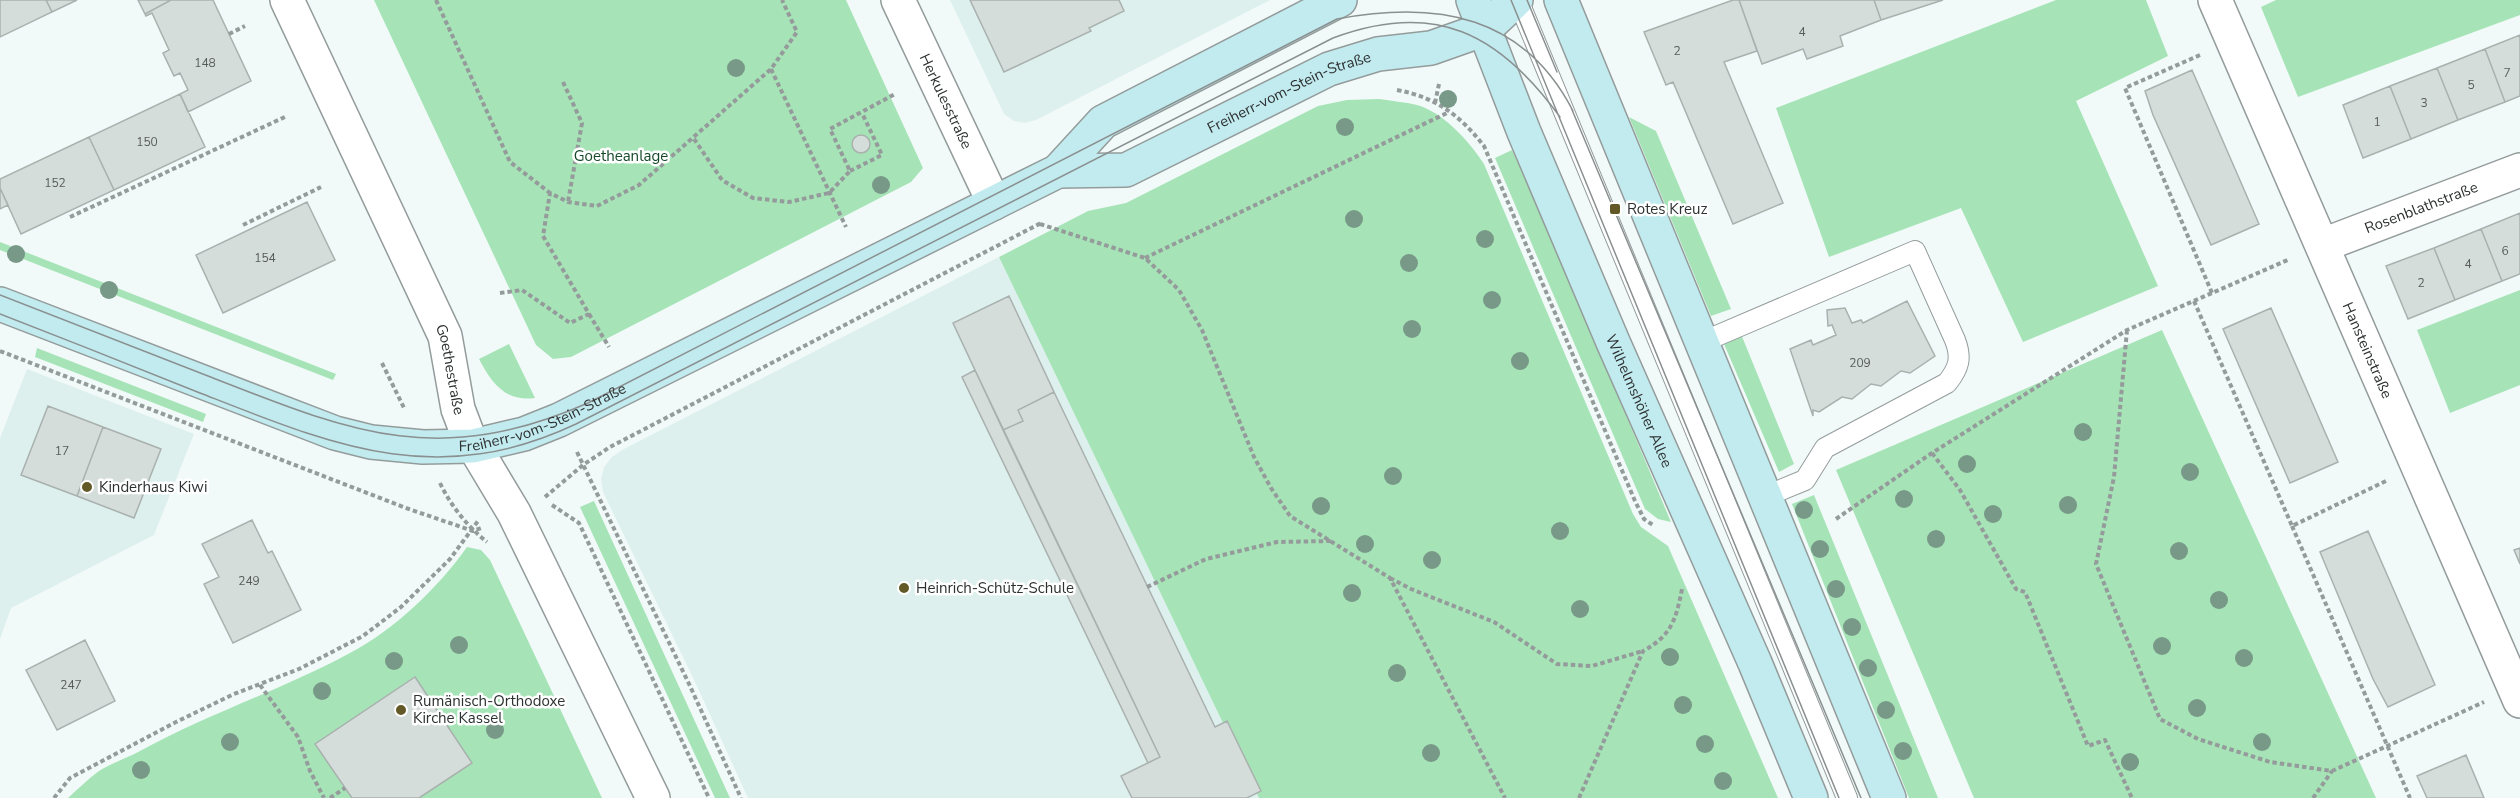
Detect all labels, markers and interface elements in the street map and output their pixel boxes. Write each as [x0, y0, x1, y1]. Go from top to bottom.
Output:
house number: 4 [1798, 24, 1806, 40]
house number: 2 [1673, 43, 1681, 59]
street label: Freiherr-vom-Stein-Straße [1204, 47, 1373, 138]
street label: Herkulesstraße [915, 50, 977, 152]
house number: 148 [194, 55, 216, 71]
house number: 7 [2503, 65, 2511, 81]
house number: 5 [2467, 77, 2475, 93]
house number: 3 [2420, 95, 2428, 111]
house number: 1 [2373, 114, 2381, 130]
house number: 150 [136, 134, 158, 150]
park label: Goetheanlage [574, 146, 668, 166]
house number: 152 [44, 175, 66, 191]
street label: Rosenblathstraße [2362, 177, 2481, 238]
place label: Rotes Kreuz [1627, 199, 1707, 219]
marker: Rotes Kreuz [1608, 202, 1622, 216]
house number: 6 [2501, 243, 2509, 259]
house number: 154 [254, 250, 276, 266]
house number: 4 [2464, 256, 2472, 272]
house number: 2 [2417, 275, 2425, 291]
street label: Hansteinstraße [2338, 299, 2397, 402]
street label: Goethestraße [431, 321, 469, 418]
street label: Wilhelmshöher Allee [1601, 331, 1677, 471]
house number: 209 [1849, 355, 1871, 371]
street label: Freiherr-vom-Stein-Straße [458, 378, 629, 456]
house number: 17 [55, 443, 69, 459]
place label: Kinderhaus Kiwi [99, 477, 207, 497]
marker: Kinderhaus Kiwi [80, 480, 94, 494]
house number: 249 [238, 573, 260, 589]
place label: Heinrich-Schütz-Schule [916, 578, 1074, 598]
marker: Heinrich-Schütz-Schule [897, 581, 911, 595]
house number: 247 [60, 677, 82, 693]
place label: Rumänisch-Orthodoxe Kirche Kassel [413, 691, 565, 728]
marker: Rumänisch-Orthodoxe Kirche Kassel [394, 703, 408, 717]

